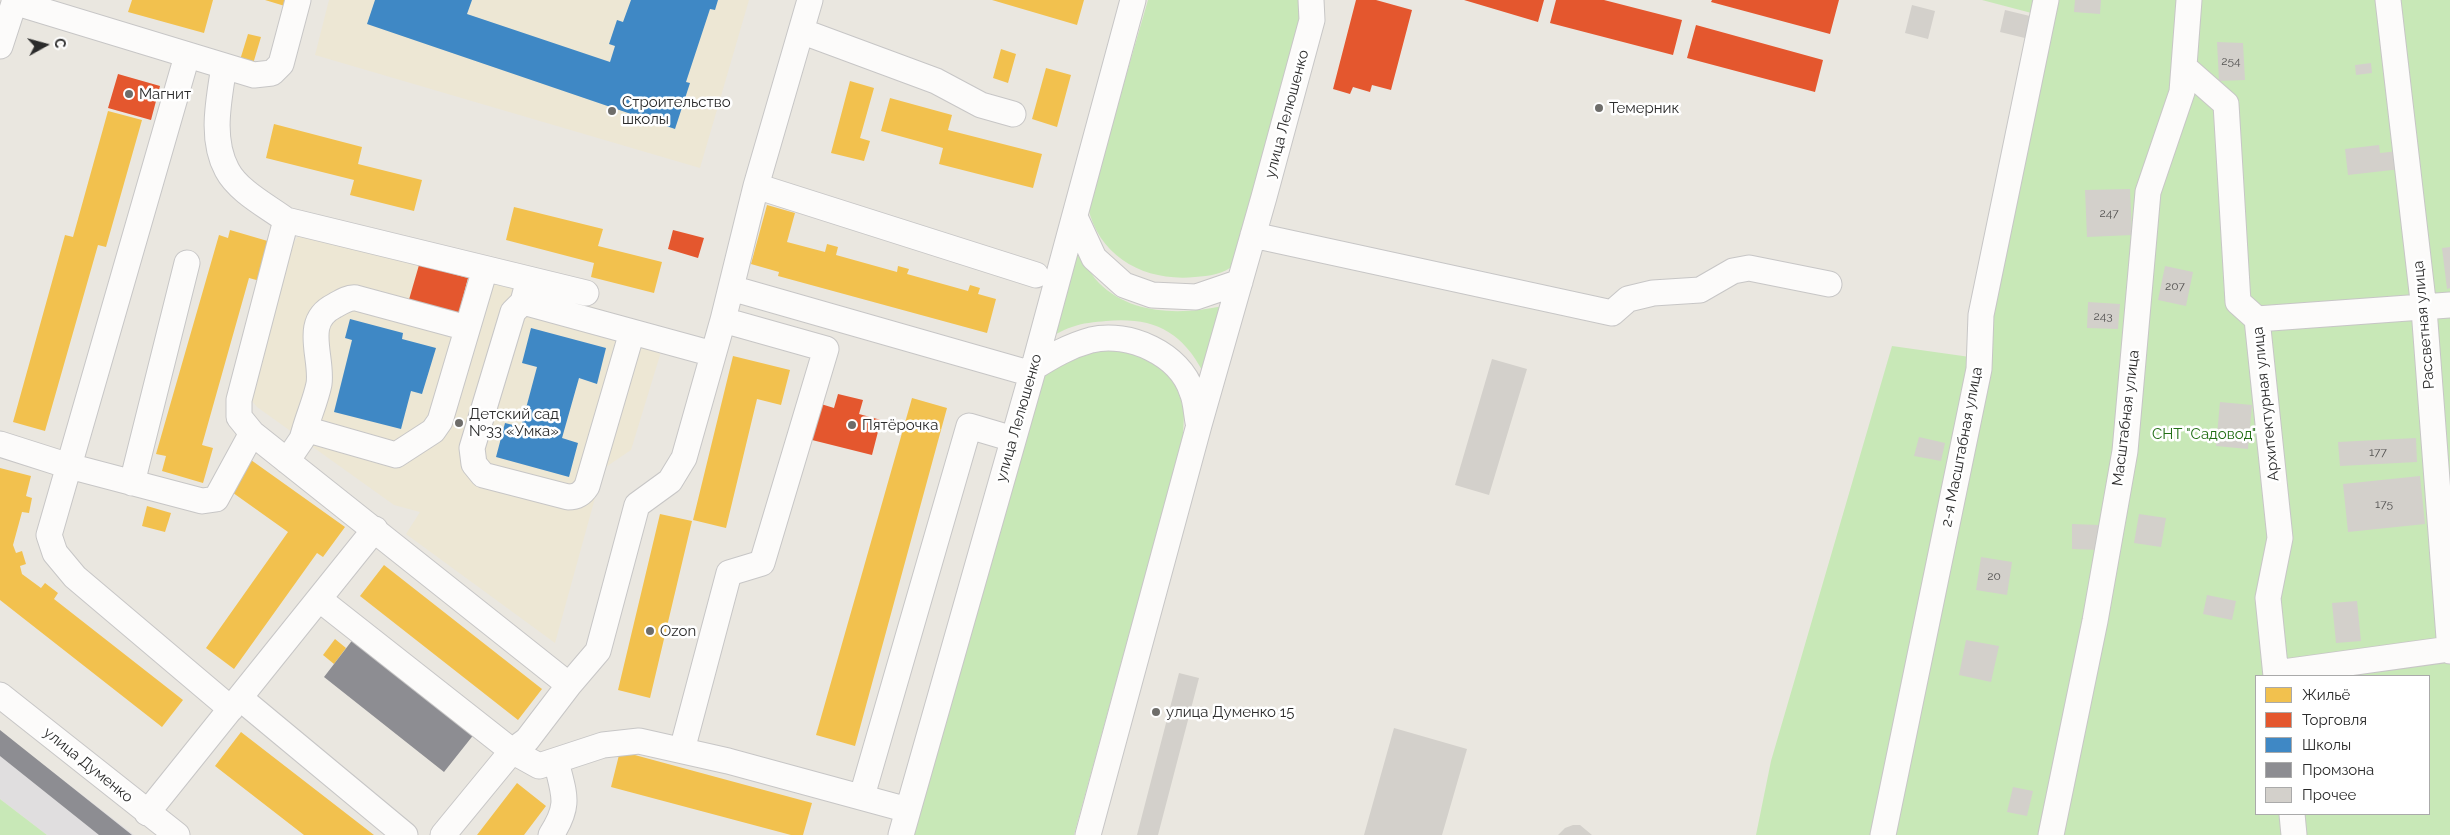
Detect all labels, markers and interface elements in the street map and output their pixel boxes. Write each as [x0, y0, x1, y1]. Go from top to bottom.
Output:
north arrow [20, 20, 70, 70]
text: С [51, 37, 68, 49]
street label: улица Лелюшенко [1261, 48, 1313, 180]
house number: 254 [2221, 54, 2241, 68]
place label: Магнит [139, 85, 191, 103]
marker: Магнит [123, 88, 135, 100]
place label: Строительство школы [622, 93, 731, 128]
place label: Темерник [1609, 99, 1679, 117]
marker: Темерник [1593, 102, 1605, 114]
marker: Строительство школы [606, 105, 618, 117]
house number: 247 [2099, 206, 2119, 220]
street label: Рассветная улица [2409, 260, 2439, 390]
house number: 207 [2165, 279, 2185, 293]
house number: 243 [2093, 309, 2113, 323]
street label: Архитектурная улица [2249, 326, 2283, 482]
street label: Масштабная улица [2109, 349, 2143, 487]
street label: улица Лелюшенко [992, 352, 1046, 484]
street label: 2-я Масштабная улица [1938, 365, 1986, 529]
place label: Детский сад №33 «Умка» [469, 405, 559, 440]
place label: Пятёрочка [862, 416, 938, 434]
marker: Детский сад №33 «Умка» [453, 417, 465, 429]
marker: Пятёрочка [846, 419, 858, 431]
park label: СНТ "Садовод" [2152, 425, 2256, 443]
house number: 177 [2369, 445, 2387, 459]
house number: 175 [2375, 497, 2393, 511]
house number: 20 [1987, 569, 2001, 583]
place label: Ozon [660, 622, 696, 640]
marker: Ozon [644, 625, 656, 637]
legend [2255, 675, 2430, 815]
text: Жильё [2302, 686, 2350, 704]
place label: улица Думенко 15 [1166, 703, 1294, 721]
marker: улица Думенко 15 [1150, 706, 1162, 718]
text: Торговля [2302, 711, 2367, 729]
street label: улица Думенко [40, 723, 136, 807]
text: Школы [2302, 736, 2351, 754]
text: Промзона [2302, 761, 2374, 779]
text: Прочее [2302, 786, 2356, 804]

